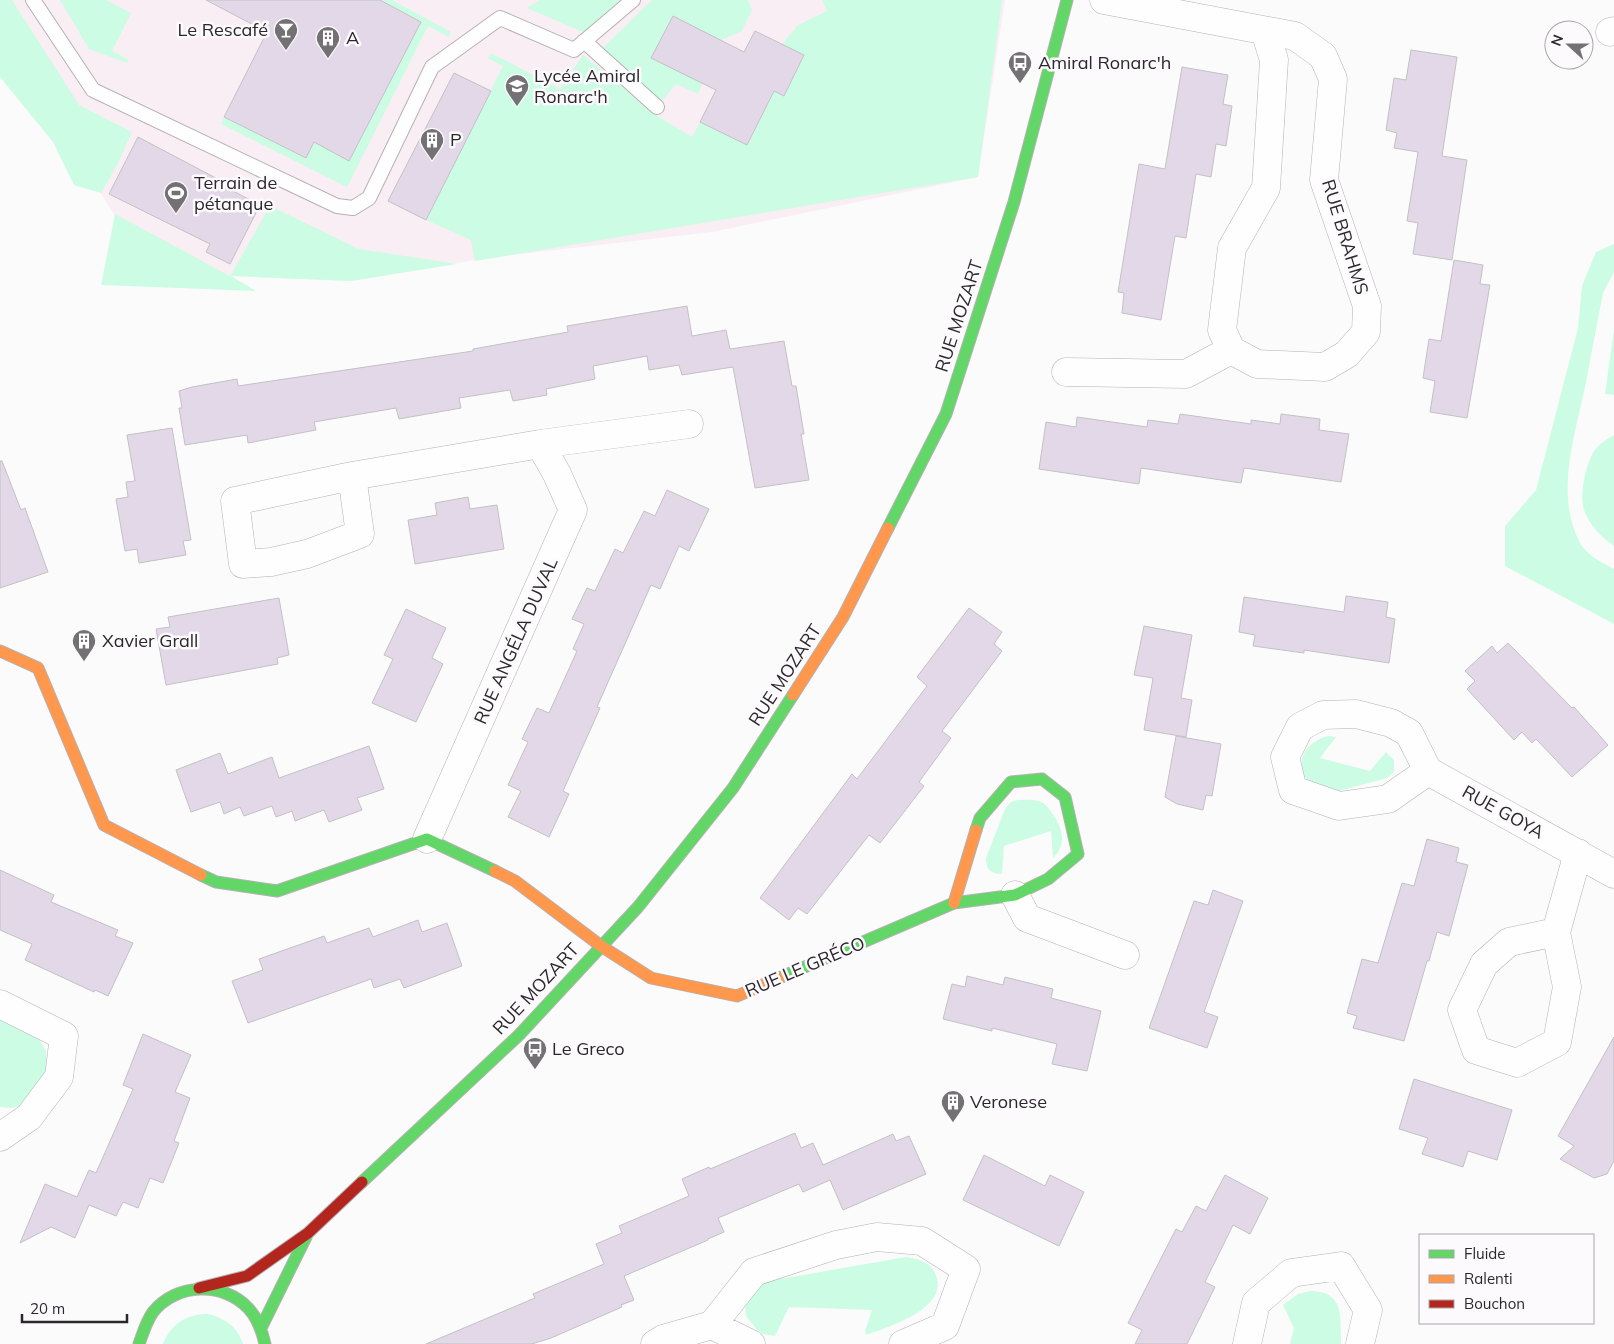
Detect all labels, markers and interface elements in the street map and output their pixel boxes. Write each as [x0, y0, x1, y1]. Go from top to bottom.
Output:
bar icon: Le Rescafé [273, 17, 299, 51]
place label: Le Rescafé [178, 18, 268, 41]
north arrow [1544, 20, 1594, 70]
building icon: A [315, 25, 341, 59]
place label: A [346, 26, 359, 49]
text: N [1547, 32, 1567, 49]
bus stop icon: Amiral Ronarc'h [1007, 50, 1033, 84]
place label: Amiral Ronarc'h [1038, 51, 1171, 74]
place label: Lycée Amiral Ronarc'h [534, 64, 640, 108]
school or university icon: Lycée Amiral Ronarc'h [504, 73, 530, 107]
building icon: P [419, 127, 445, 161]
place label: P [450, 128, 462, 151]
place label: Terrain de pétanque [194, 171, 277, 215]
street label: RUE BRAHMS [1317, 177, 1374, 297]
sports icon: Terrain de pétanque [163, 180, 189, 214]
street label: RUE MOZART [930, 257, 988, 375]
street label: RUE ANGÉLA DUVAL [468, 554, 563, 728]
street label: RUE MOZART [743, 619, 826, 730]
building icon: Xavier Grall [71, 628, 97, 662]
place label: Xavier Grall [102, 629, 198, 652]
street label: RUE GOYA [1458, 780, 1548, 843]
street label: RUE LE GRÉCO [741, 931, 868, 1002]
street label: RUE MOZART [487, 938, 584, 1039]
bus stop icon: Le Greco [522, 1036, 548, 1070]
place label: Le Greco [552, 1037, 625, 1060]
building icon: Veronese [940, 1089, 966, 1123]
place label: Veronese [970, 1090, 1047, 1113]
legend [1419, 1234, 1594, 1324]
text: Fluide [1464, 1244, 1505, 1263]
text: Ralenti [1464, 1269, 1513, 1288]
scale bar [22, 1292, 128, 1324]
text: Bouchon [1464, 1294, 1525, 1313]
text: 20 m [30, 1299, 65, 1318]

